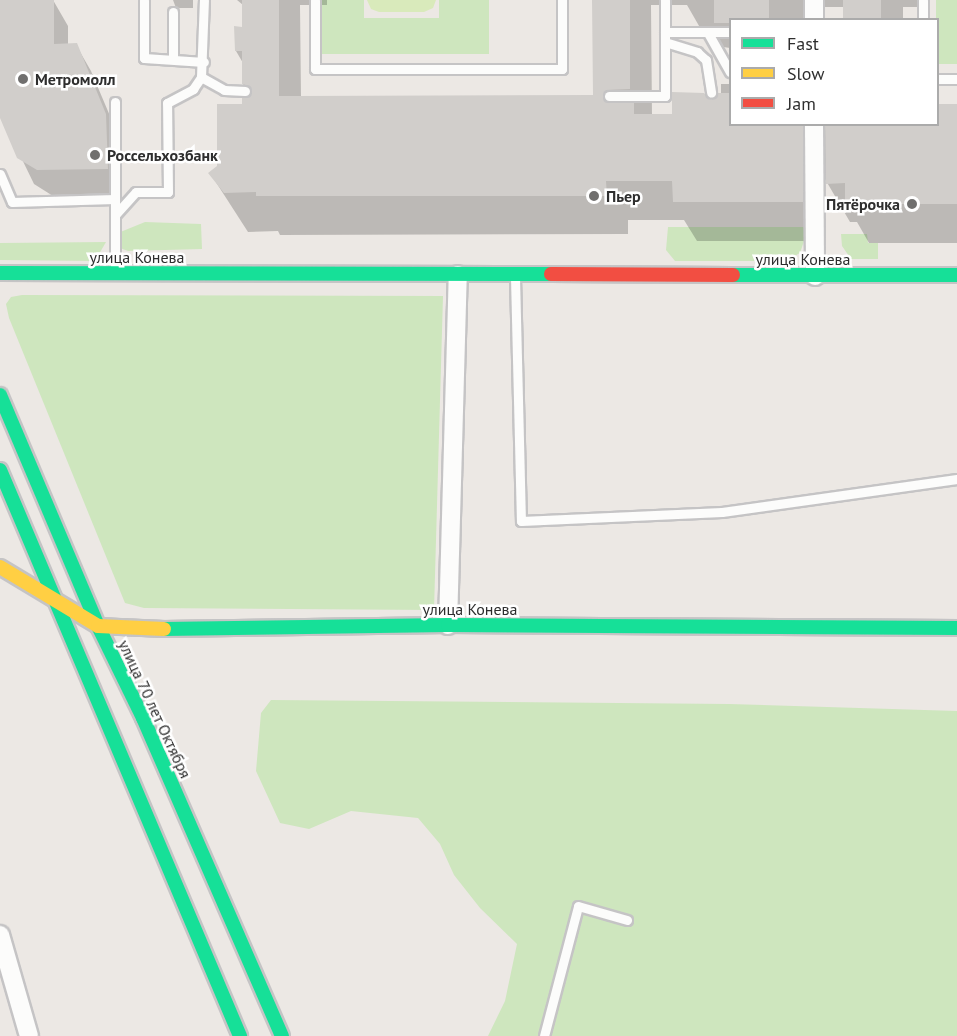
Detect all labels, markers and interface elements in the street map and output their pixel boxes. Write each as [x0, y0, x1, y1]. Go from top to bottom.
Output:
legend [729, 18, 939, 126]
text: Fast [787, 32, 819, 55]
text: Slow [787, 62, 825, 85]
place label: Метромолл [35, 69, 116, 89]
marker: Метромолл [16, 72, 30, 86]
text: Jam [787, 92, 816, 115]
place label: Россельхозбанк [107, 145, 218, 165]
marker: Россельхозбанк [88, 148, 102, 162]
place label: Пьер [606, 186, 641, 206]
marker: Пьер [587, 189, 601, 203]
place label: Пятёрочка [826, 194, 900, 214]
marker: Пятёрочка [905, 197, 919, 211]
street label: улица Конева [90, 247, 184, 267]
street label: улица Конева [756, 249, 850, 269]
street label: улица Конева [423, 599, 517, 619]
street label: улица 70 лет Октября [114, 637, 196, 781]

